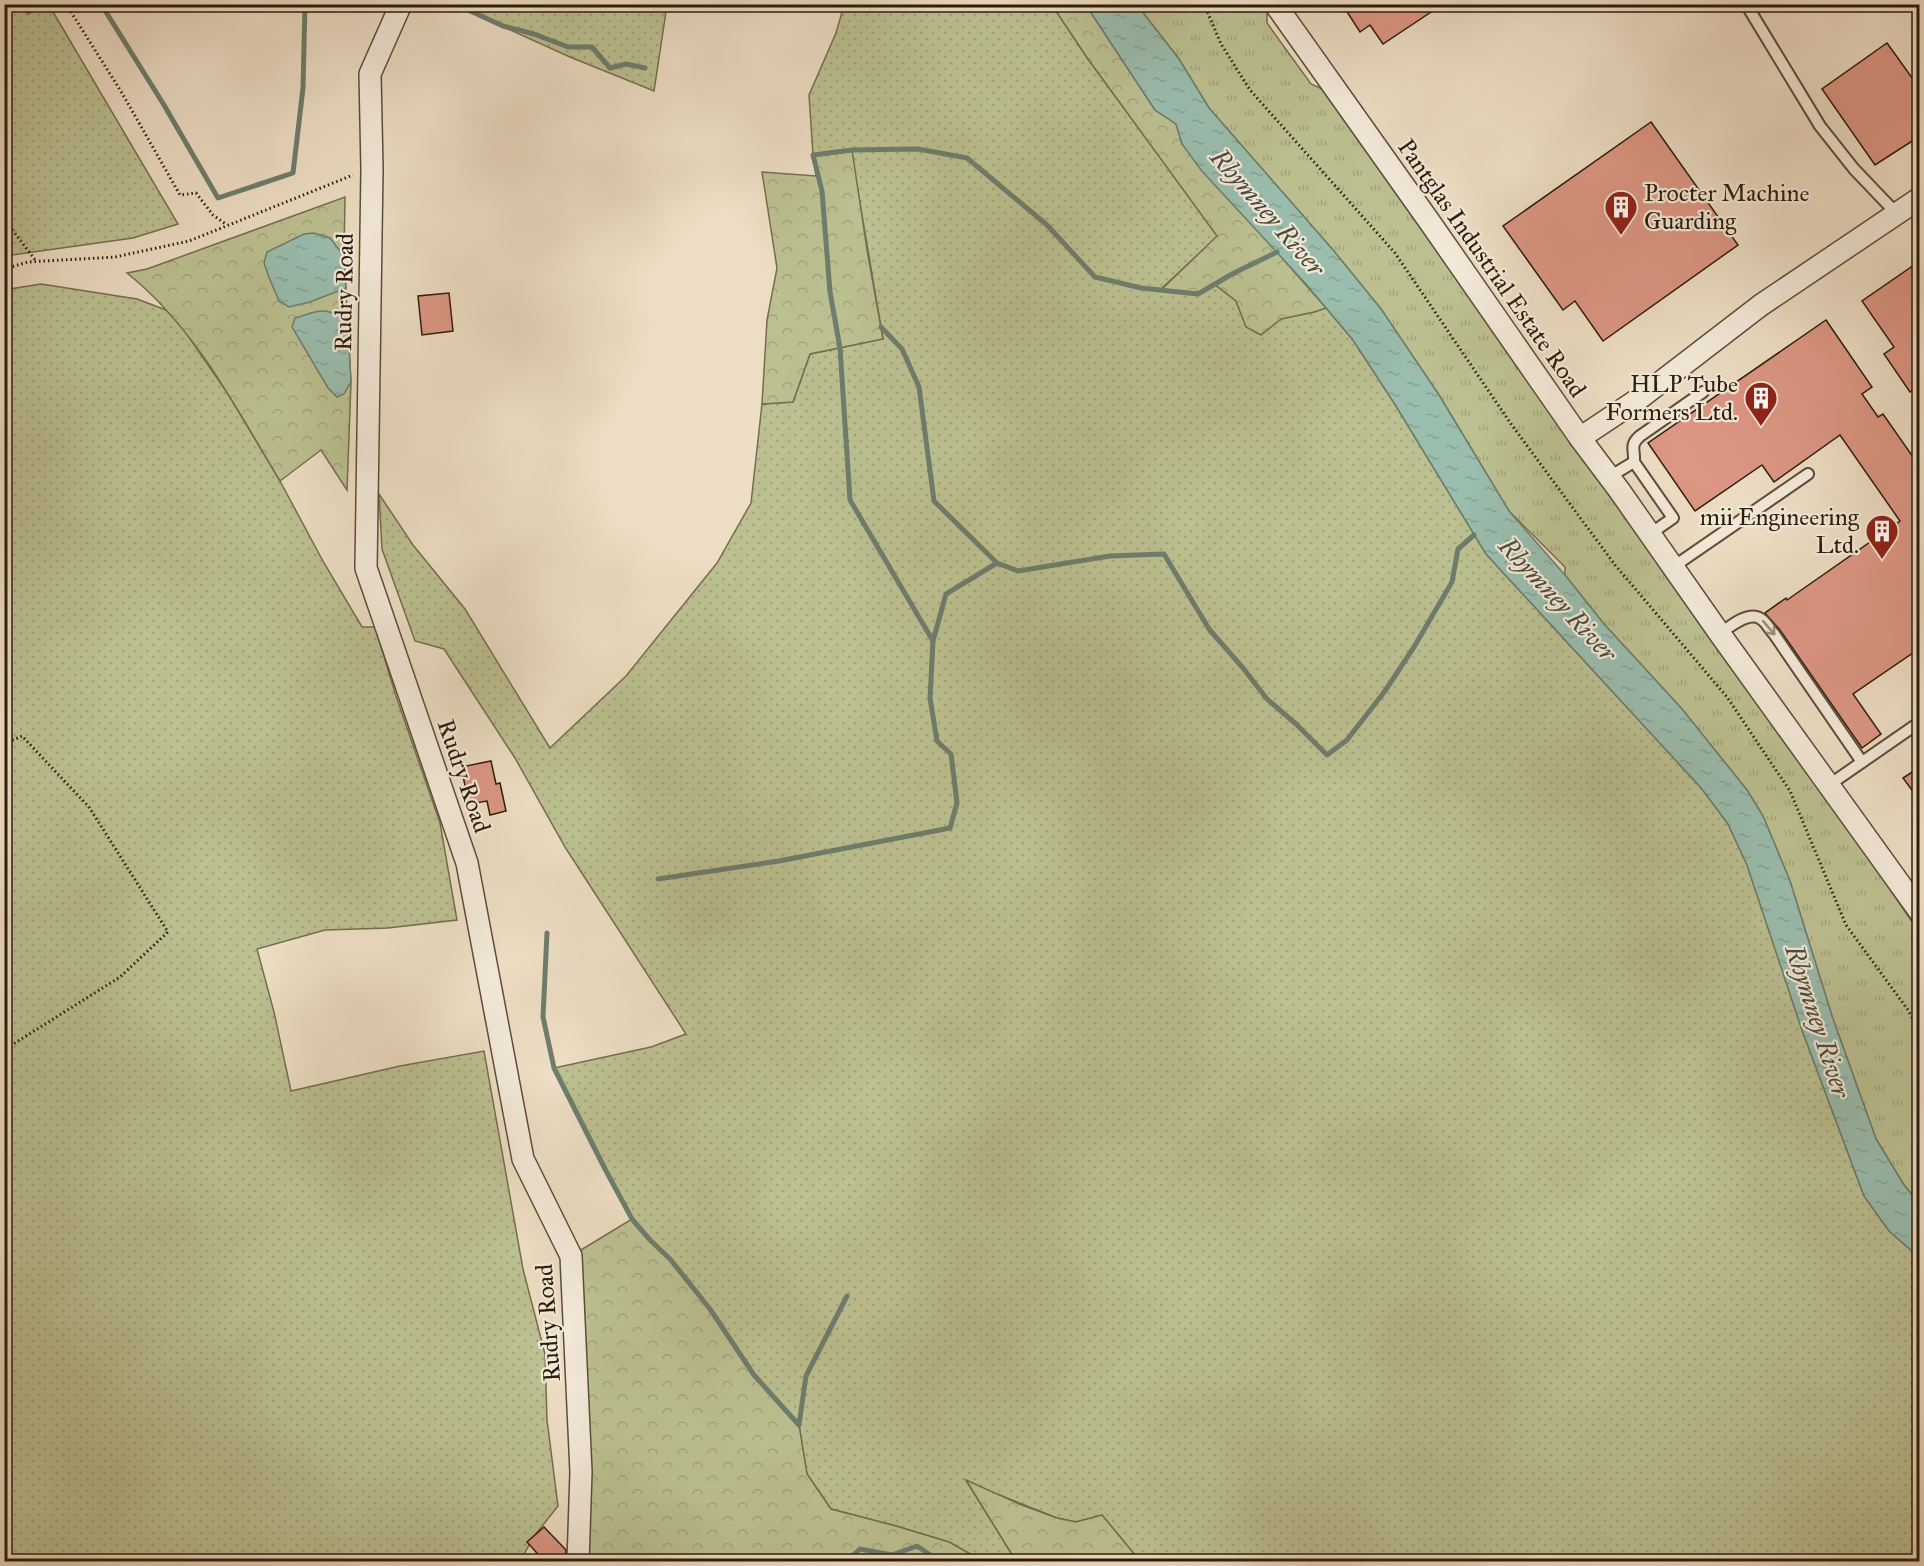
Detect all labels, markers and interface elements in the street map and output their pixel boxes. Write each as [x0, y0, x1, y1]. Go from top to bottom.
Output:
street label: Pantglas Industrial Estate Road [1391, 133, 1593, 403]
water label: Rhymney River [1203, 141, 1333, 283]
place label: Procter Machine Guarding [1644, 178, 1809, 236]
building icon: Procter Machine Guarding [1603, 189, 1639, 236]
street label: Rudry Road [328, 233, 360, 351]
place label: HLP Tube Formers Ltd. [1605, 369, 1738, 427]
building icon: HLP Tube Formers Ltd. [1743, 380, 1779, 427]
place label: mii Engineering Ltd. [1700, 502, 1860, 560]
building icon: mii Engineering Ltd. [1864, 513, 1900, 560]
water label: Rhymney River [1491, 529, 1625, 669]
one-way arrow [1762, 620, 1775, 636]
street label: Rudry Road [431, 715, 497, 837]
water label: Rhymney River [1778, 940, 1858, 1103]
street label: Rudry Road [529, 1263, 567, 1383]

